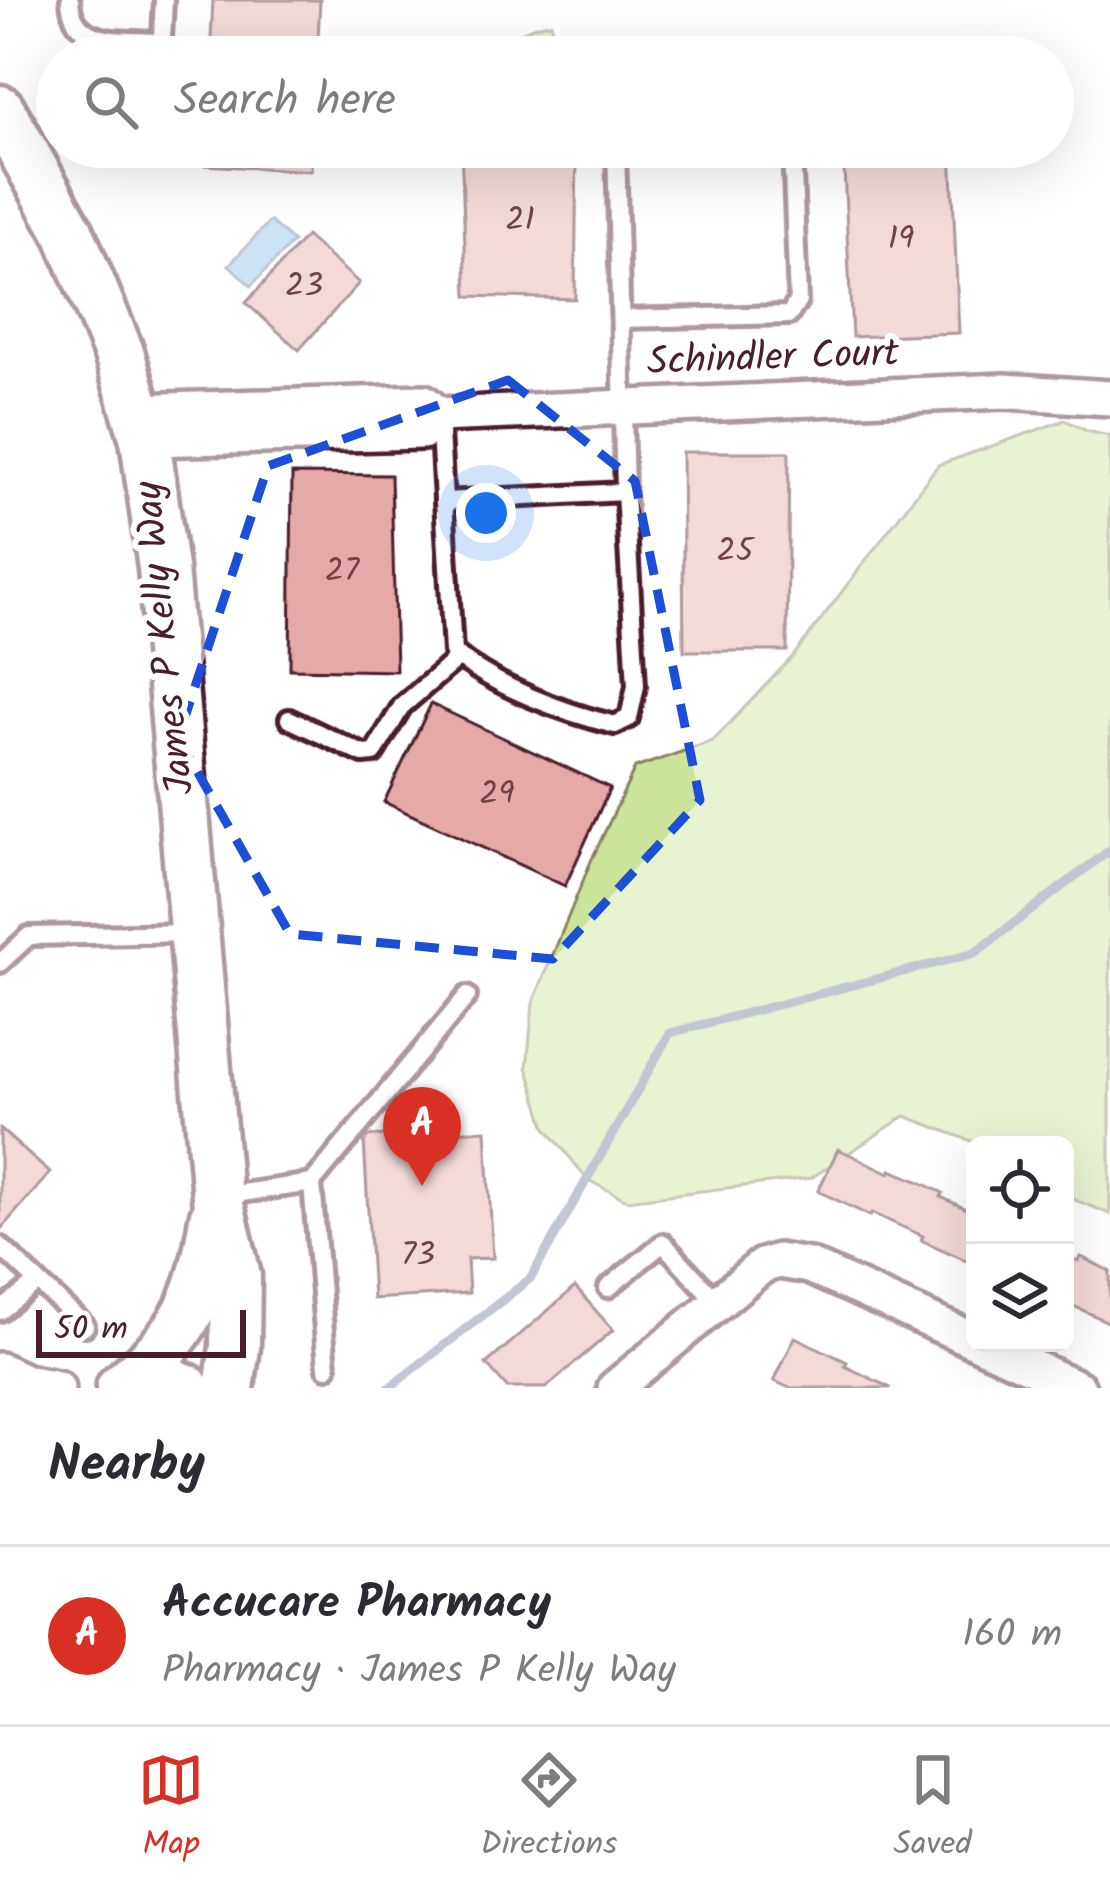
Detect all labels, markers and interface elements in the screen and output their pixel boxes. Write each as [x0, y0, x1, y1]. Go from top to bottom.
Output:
search box [36, 36, 1074, 168]
text: Search here [174, 66, 396, 138]
icon: search [78, 69, 144, 135]
house number: 21 [505, 195, 535, 248]
house number: 19 [888, 214, 914, 267]
house number: 23 [285, 261, 323, 314]
street label: Schindler Court [646, 324, 901, 394]
street label: James P Kelly Way [119, 477, 213, 798]
your location [456, 483, 516, 543]
house number: 25 [717, 526, 756, 579]
house number: 27 [325, 546, 361, 599]
house number: 29 [479, 769, 515, 822]
pin: A [383, 1087, 461, 1186]
map controls [966, 1136, 1074, 1352]
button: locate [966, 1136, 1074, 1244]
house number: 73 [401, 1230, 435, 1283]
button: layers [966, 1244, 1074, 1352]
scale bar [36, 1304, 246, 1357]
text: 50 m [54, 1304, 128, 1357]
text: Nearby [48, 1426, 205, 1507]
text: Accucare Pharmacy [162, 1569, 551, 1641]
text: A [75, 1605, 99, 1667]
text: 160 m [962, 1605, 1062, 1667]
text: Pharmacy · James P Kelly Way [162, 1641, 676, 1703]
tab: Map [138, 1747, 204, 1872]
tab: Directions [480, 1747, 617, 1872]
tab: Saved [894, 1747, 972, 1872]

